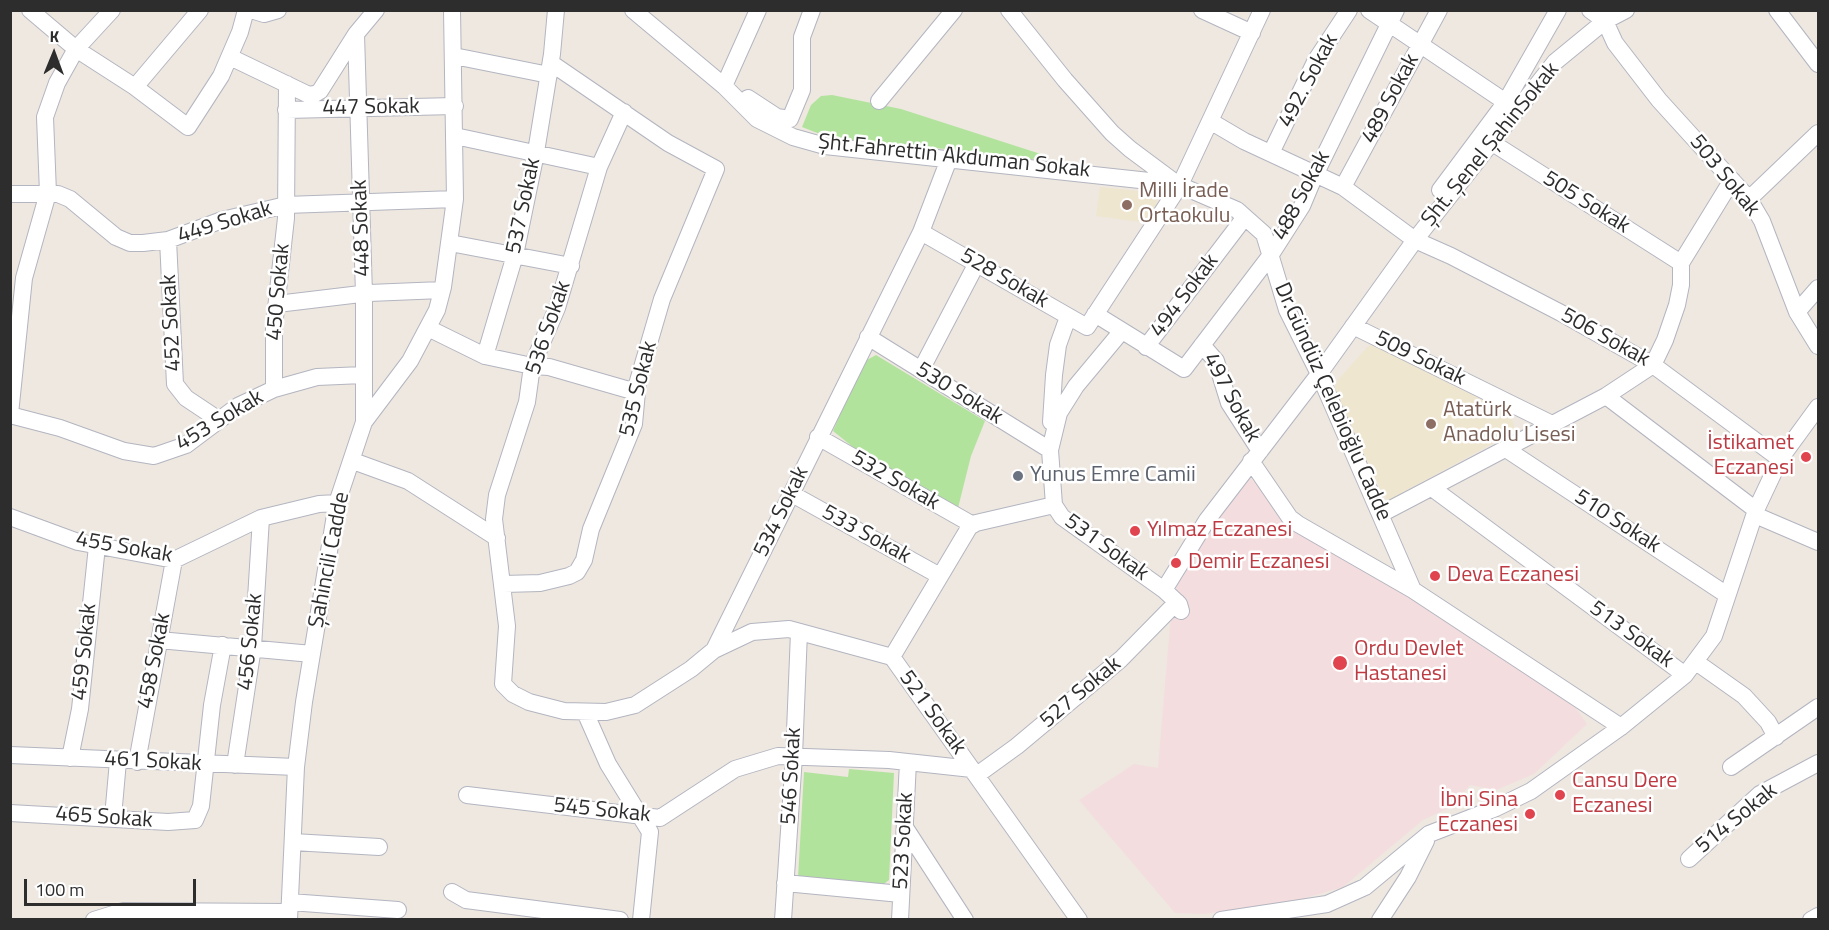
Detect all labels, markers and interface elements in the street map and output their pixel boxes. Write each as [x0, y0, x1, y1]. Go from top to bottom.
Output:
north arrow [24, 24, 84, 84]
text: K [49, 24, 59, 48]
street label: 492. Sokak [1273, 30, 1345, 132]
street label: 489 Sokak [1356, 50, 1426, 148]
street label: Şht. Şenel ŞahinSokak [1417, 58, 1565, 232]
street label: 447 Sokak [322, 94, 420, 122]
street label: Şht.Fahrettin Akduman Sokak [817, 130, 1091, 184]
street label: 503 Sokak [1683, 130, 1765, 222]
street label: 488 Sokak [1267, 147, 1337, 245]
street label: 537 Sokak [501, 156, 547, 256]
street label: 505 Sokak [1538, 166, 1634, 240]
street label: 448 Sokak [347, 179, 377, 277]
place label: Milli İrade Ortaokulu [1139, 179, 1230, 230]
street label: 449 Sokak [175, 196, 275, 250]
marker: Milli İrade Ortaokulu [1120, 198, 1134, 212]
street label: 450 Sokak [262, 242, 296, 342]
street label: 528 Sokak [955, 243, 1053, 315]
street label: 494 Sokak [1145, 249, 1225, 343]
street label: 452 Sokak [156, 274, 188, 372]
street label: 536 Sokak [521, 278, 577, 378]
street label: Dr.Gündüz Çelebioğlu Cadde [1268, 279, 1396, 525]
street label: 506 Sokak [1556, 303, 1654, 373]
street label: 509 Sokak [1370, 326, 1470, 392]
street label: 535 Sokak [614, 339, 664, 439]
street label: 497 Sokak [1196, 349, 1266, 447]
street label: 530 Sokak [911, 357, 1007, 431]
street label: 453 Sokak [171, 385, 269, 457]
place label: Atatürk Anadolu Lisesi [1443, 398, 1576, 450]
marker: Atatürk Anadolu Lisesi [1424, 417, 1438, 431]
place label: İstikamet Eczanesi [1707, 431, 1794, 482]
street label: 532 Sokak [846, 445, 944, 517]
marker: İstikamet Eczanesi [1799, 450, 1813, 464]
street label: 534 Sokak [749, 462, 815, 562]
place label: Yunus Emre Camii [1030, 463, 1196, 489]
marker: Yunus Emre Camii [1011, 469, 1025, 483]
street label: 510 Sokak [1569, 484, 1665, 560]
street label: Şahincili Cadde [304, 490, 356, 630]
street label: 533 Sokak [817, 500, 915, 570]
street label: 531 Sokak [1059, 509, 1153, 587]
place label: Yılmaz Eczanesi [1147, 518, 1292, 544]
marker: Yılmaz Eczanesi [1128, 524, 1142, 538]
street label: 455 Sokak [74, 527, 174, 569]
place label: Demir Eczanesi [1188, 550, 1330, 576]
marker: Demir Eczanesi [1169, 556, 1183, 570]
place label: Deva Eczanesi [1447, 563, 1579, 589]
marker: Deva Eczanesi [1428, 569, 1442, 583]
street label: 456 Sokak [233, 592, 269, 692]
street label: 513 Sokak [1584, 596, 1678, 674]
street label: 459 Sokak [67, 602, 103, 702]
street label: 458 Sokak [133, 611, 177, 711]
place label: Ordu Devlet Hastanesi [1354, 637, 1464, 688]
street label: 527 Sokak [1035, 652, 1127, 734]
marker: Ordu Devlet Hastanesi [1331, 654, 1349, 672]
street label: 521 Sokak [893, 666, 971, 760]
street label: 546 Sokak [776, 727, 808, 825]
street label: 461 Sokak [104, 746, 202, 778]
place label: Cansu Dere Eczanesi [1572, 769, 1677, 820]
street label: 514 Sokak [1691, 778, 1783, 860]
place label: İbni Sina Eczanesi [1437, 788, 1518, 840]
marker: Cansu Dere Eczanesi [1553, 788, 1567, 802]
street label: 523 Sokak [888, 792, 920, 890]
street label: 545 Sokak [552, 793, 652, 829]
street label: 465 Sokak [55, 801, 153, 835]
marker: İbni Sina Eczanesi [1523, 807, 1537, 821]
scale bar [27, 867, 200, 905]
text: 100 m [35, 876, 84, 903]

